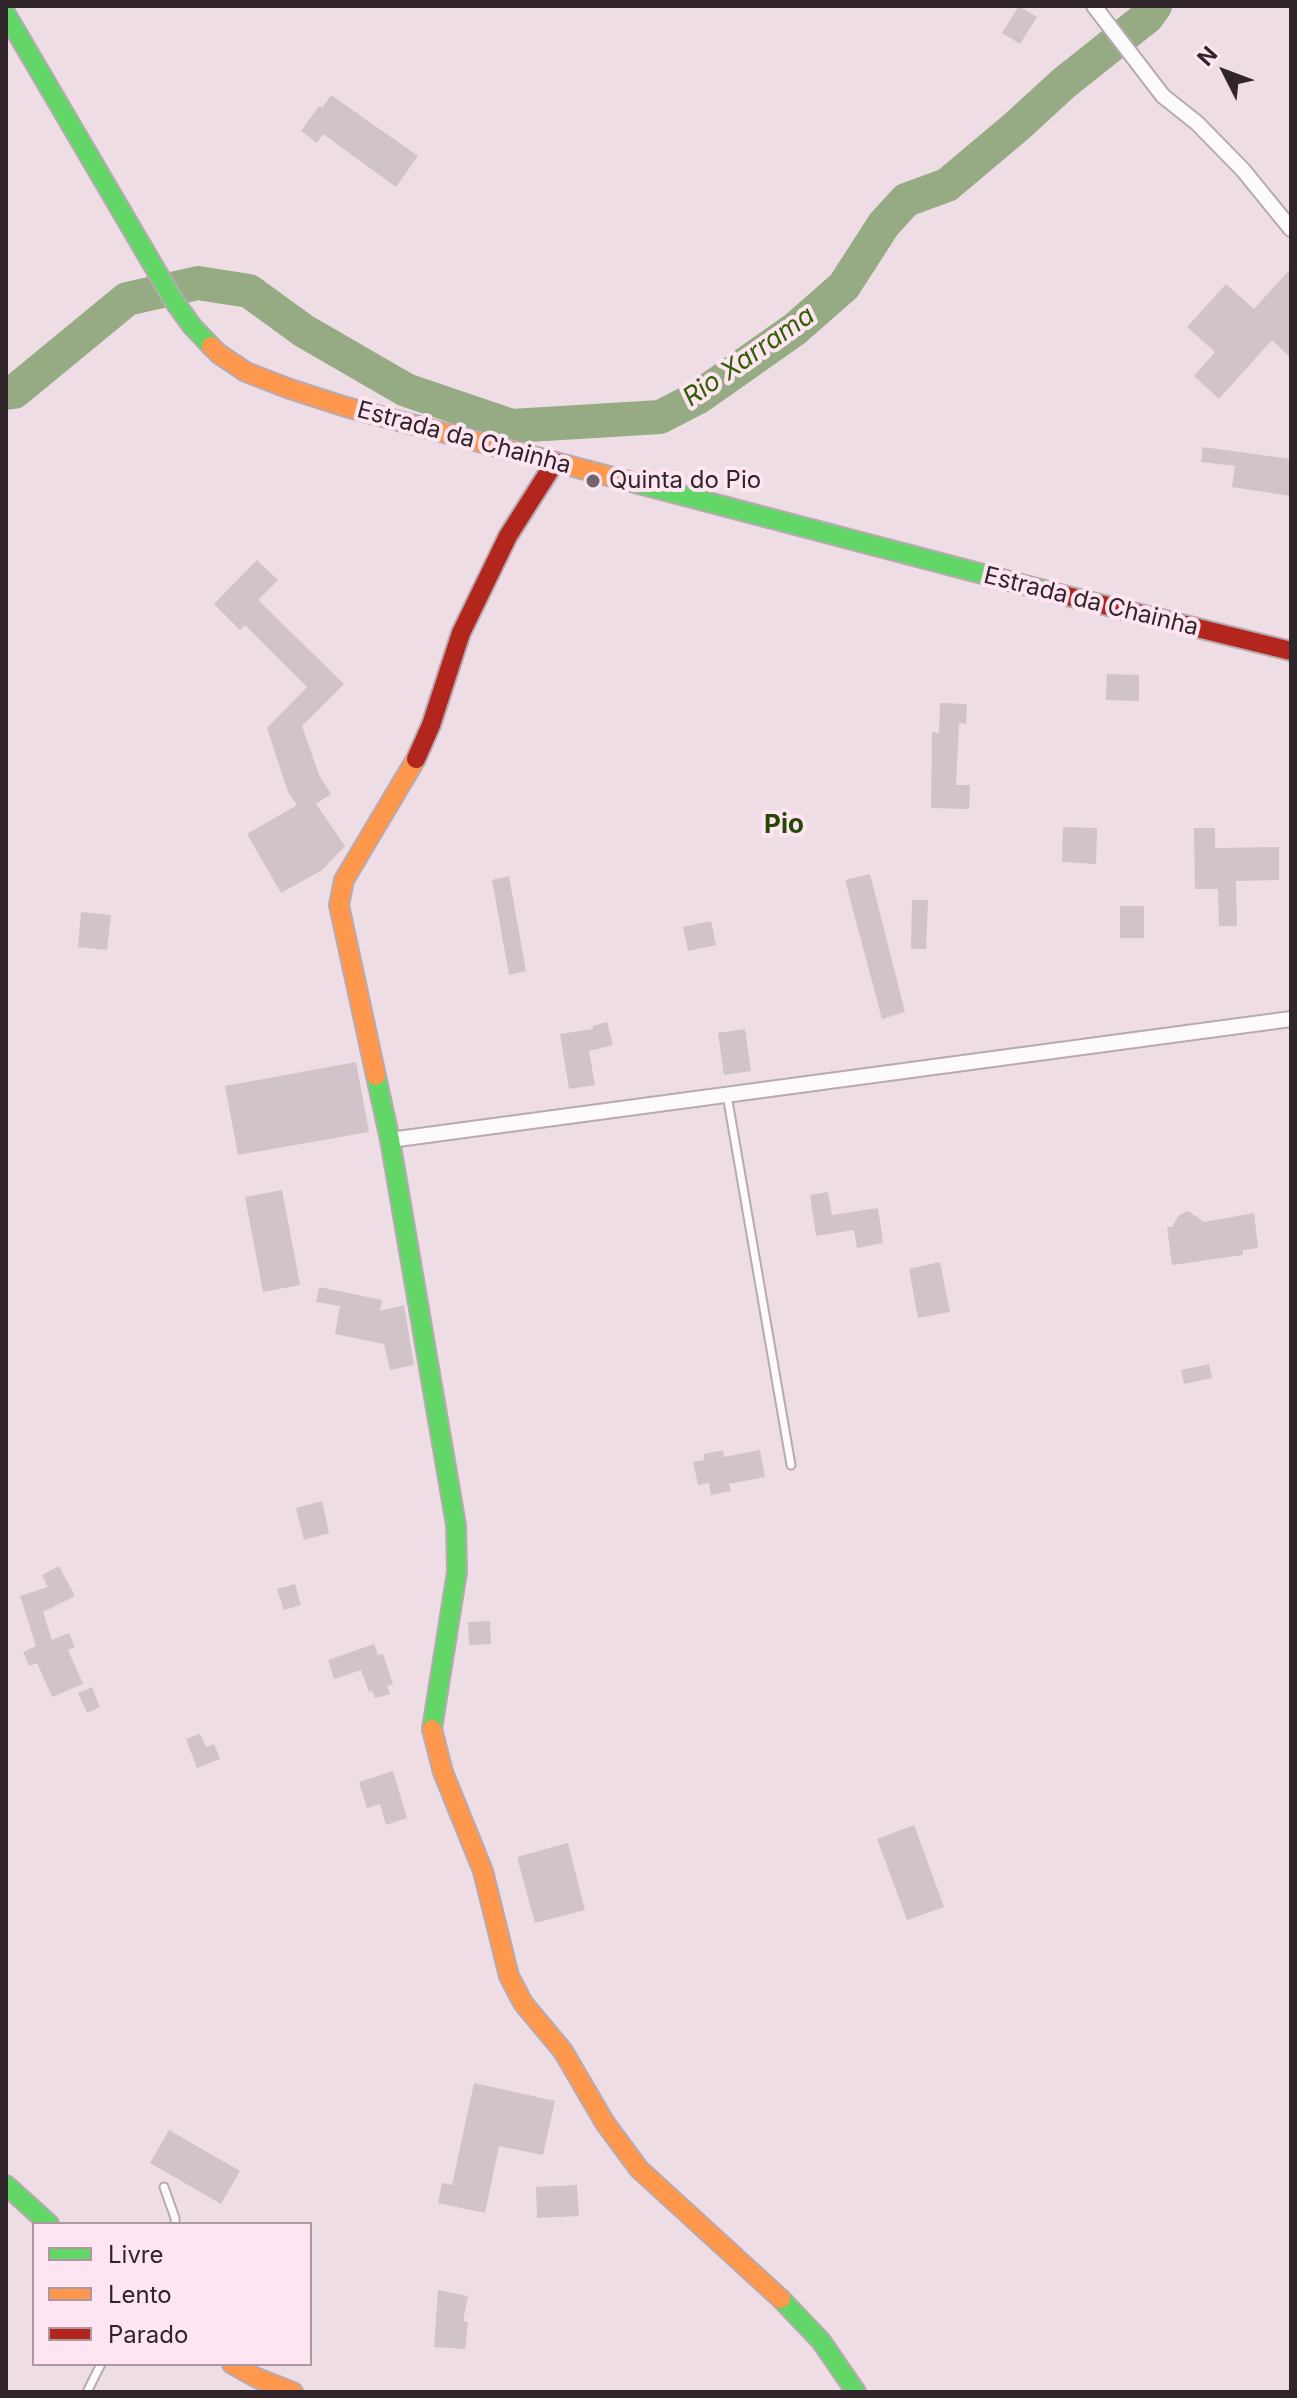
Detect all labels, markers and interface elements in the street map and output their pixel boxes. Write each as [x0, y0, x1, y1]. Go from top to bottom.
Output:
north arrow [1185, 32, 1265, 112]
text: N [1192, 41, 1222, 71]
water label: Rio Xarrama [677, 300, 821, 414]
street label: Estrada da Chainha [354, 396, 574, 480]
place label: Quinta do Pio [609, 467, 761, 495]
marker: Quinta do Pio [584, 472, 602, 490]
street label: Estrada da Chainha [981, 561, 1201, 643]
district label: Pio [764, 809, 804, 841]
legend [32, 2222, 312, 2366]
text: Livre [108, 2240, 164, 2269]
text: Lento [108, 2280, 172, 2309]
text: Parado [108, 2320, 188, 2349]

